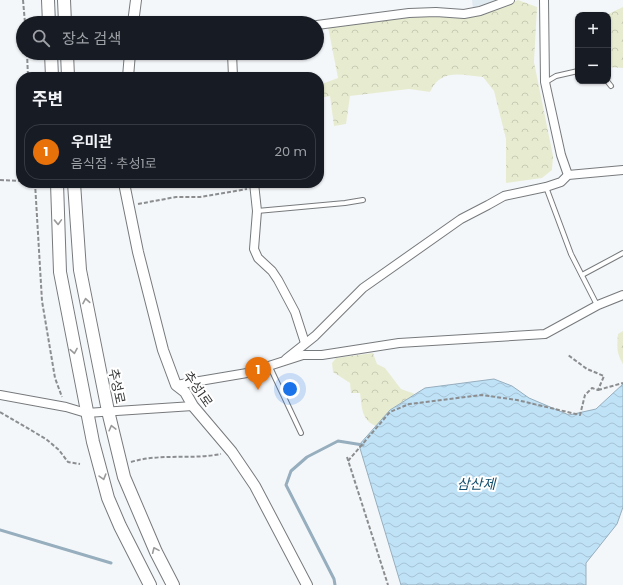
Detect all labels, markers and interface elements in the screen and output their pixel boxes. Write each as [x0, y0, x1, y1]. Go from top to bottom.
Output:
map controls [575, 12, 611, 84]
button: + [575, 12, 611, 48]
search box [16, 16, 324, 60]
icon: search [30, 27, 52, 49]
text: 장소 검색 [62, 28, 121, 49]
button: − [575, 48, 611, 84]
text: 주변 [32, 87, 63, 111]
text: 우미관 [71, 131, 112, 152]
text: 1 [44, 142, 48, 161]
text: 20 m [274, 142, 307, 161]
text: 음식점 · 추성1로 [71, 154, 157, 173]
one-way arrow [54, 219, 62, 225]
one-way arrow [82, 297, 91, 304]
one-way arrow [69, 348, 78, 354]
pin: 1 [245, 357, 271, 390]
street label: 추성로 [104, 366, 130, 406]
street label: 추성1로 [179, 367, 217, 411]
your location [280, 379, 300, 399]
one-way arrow [108, 425, 117, 432]
one-way arrow [98, 474, 106, 481]
water label: 삼산제 [457, 474, 497, 494]
one-way arrow [152, 547, 160, 554]

